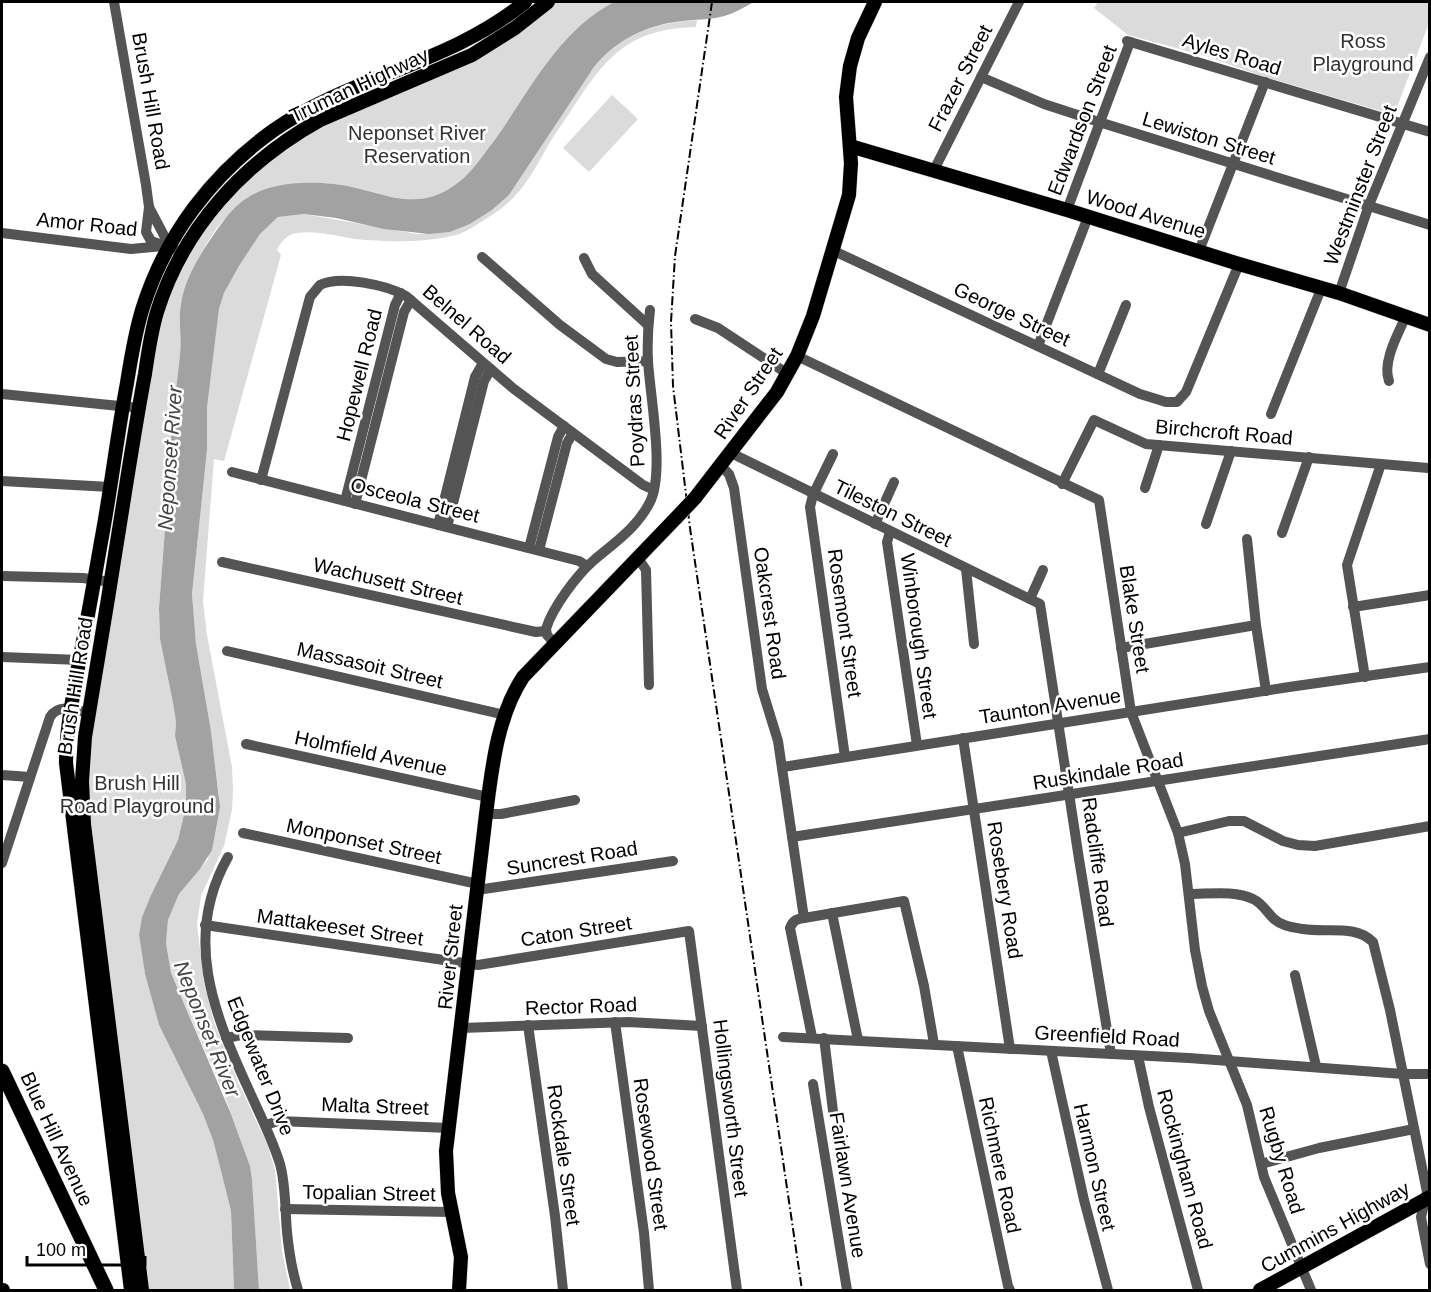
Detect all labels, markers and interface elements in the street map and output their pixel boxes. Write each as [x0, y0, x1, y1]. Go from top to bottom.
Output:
street label: Frazer Street [924, 21, 996, 135]
street label: Ayles Road [1180, 29, 1284, 79]
park label: Ross Playground [1312, 30, 1414, 75]
street label: Brush Hill Road [128, 31, 174, 171]
street label: Edwardson Street [1043, 41, 1121, 198]
street label: Truman Highway [286, 43, 432, 127]
street label: Westminster Street [1319, 101, 1401, 268]
street label: Lewiston Street [1140, 107, 1279, 169]
park label: Neponset River Reservation [348, 122, 486, 167]
street label: Wood Avenue [1084, 185, 1208, 243]
street label: Amor Road [36, 208, 138, 240]
street label: George Street [950, 277, 1074, 351]
street label: Belnel Road [419, 280, 515, 368]
street label: Hopewell Road [332, 307, 386, 443]
street label: Poydras Street [620, 334, 648, 468]
street label: River Street [709, 343, 787, 443]
water label: Neponset River [153, 384, 186, 531]
street label: Birchcroft Road [1154, 415, 1294, 449]
street label: Osceola Street [348, 473, 482, 527]
street label: Tileston Street [831, 475, 956, 551]
street label: Oakcrest Road [750, 545, 790, 681]
street label: Rosemont Street [824, 547, 866, 699]
street label: Winborough Street [897, 552, 942, 721]
street label: Wachusett Street [311, 553, 465, 609]
street label: Blake Street [1116, 563, 1154, 675]
street label: Brush Hill Road [53, 616, 97, 756]
street label: Massasoit Street [295, 638, 445, 693]
street label: Taunton Avenue [978, 684, 1122, 728]
street label: Holmfield Avenue [293, 726, 449, 780]
street label: Ruskindale Road [1031, 748, 1185, 794]
park label: Brush Hill Road Playground [60, 772, 214, 817]
street label: Radcliffe Road [1078, 796, 1118, 928]
street label: Monponset Street [285, 814, 444, 868]
street label: Rosebery Road [983, 820, 1027, 960]
street label: Suncrest Road [505, 837, 639, 879]
street label: River Street [434, 903, 467, 1011]
street label: Mattakeeset Street [255, 904, 425, 950]
street label: Caton Street [519, 911, 634, 951]
water label: Neponset River [170, 957, 246, 1101]
street label: Edgewater Drive [223, 993, 299, 1139]
street label: Rector Road [525, 993, 637, 1019]
street label: Hollingsworth Street [709, 1018, 753, 1199]
street label: Greenfield Road [1034, 1021, 1180, 1051]
street label: Blue Hill Avenue [16, 1069, 98, 1209]
street label: Rosewood Street [629, 1077, 673, 1232]
street label: Rockdale Street [543, 1083, 585, 1227]
street label: Rockingham Road [1153, 1087, 1217, 1251]
street label: Malta Street [321, 1093, 430, 1119]
street label: Richmere Road [975, 1095, 1025, 1235]
street label: Harmon Street [1070, 1101, 1120, 1233]
street label: Rugby Road [1255, 1104, 1309, 1216]
street label: Fairlawn Avenue [826, 1110, 870, 1260]
street label: Cummins Highway [1257, 1177, 1413, 1277]
street label: Topalian Street [302, 1181, 436, 1205]
scale bar [27, 1229, 146, 1267]
text: 100 m [36, 1240, 86, 1260]

